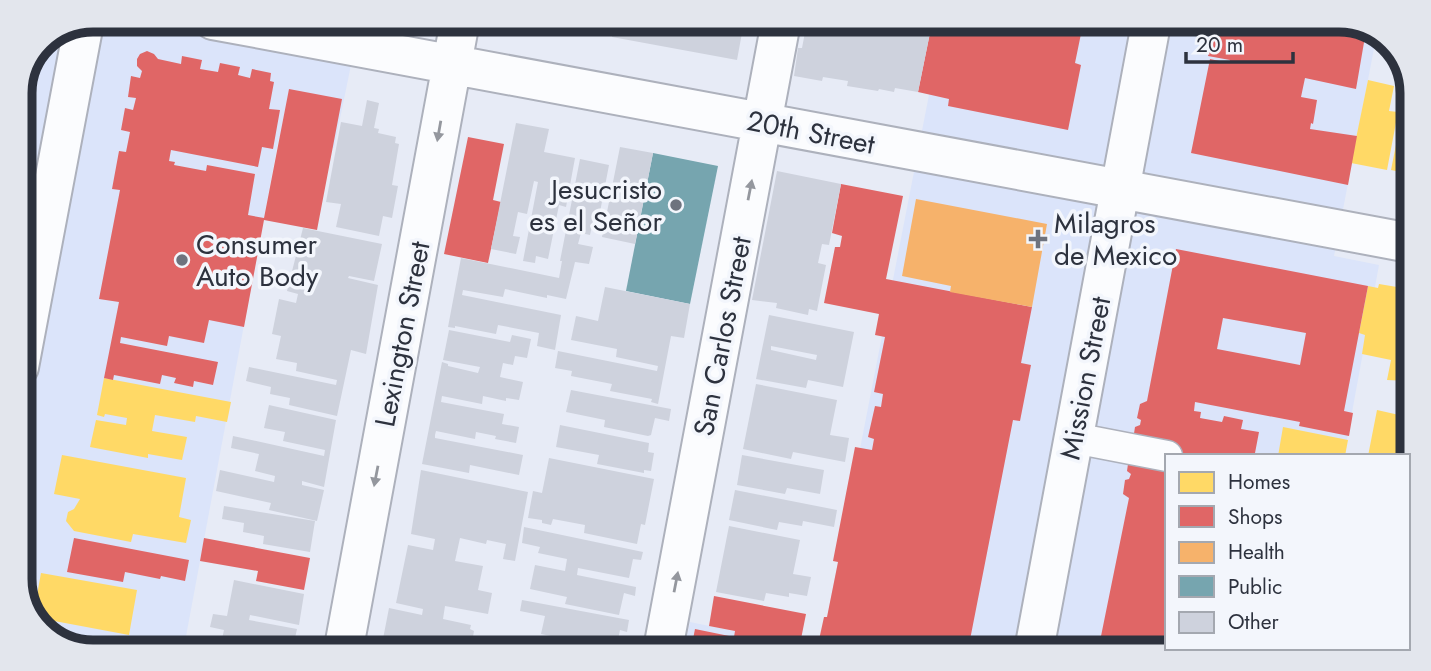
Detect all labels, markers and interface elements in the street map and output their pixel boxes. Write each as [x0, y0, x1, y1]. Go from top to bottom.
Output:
scale bar [1186, 21, 1293, 65]
text: 20 m [1196, 30, 1243, 60]
street label: 20th Street [743, 100, 879, 165]
one-way arrow [433, 120, 444, 142]
place label: Jesucristo es el Señor [529, 169, 662, 242]
one-way arrow [744, 179, 755, 201]
marker: Jesucristo es el Señor [668, 197, 684, 213]
place label: Milagros de Mexico [1054, 203, 1177, 276]
place label: Consumer Auto Body [196, 224, 319, 297]
marker: Milagros de Mexico [1028, 229, 1048, 249]
street label: San Carlos Street [683, 233, 762, 439]
street label: Lexington Street [364, 238, 441, 430]
marker: Consumer Auto Body [174, 252, 190, 268]
street label: Mission Street [1050, 293, 1121, 463]
legend [1165, 454, 1410, 650]
one-way arrow [370, 465, 381, 487]
text: Homes [1228, 467, 1290, 497]
text: Shops [1228, 502, 1282, 532]
text: Health [1228, 537, 1285, 567]
one-way arrow [671, 571, 682, 593]
text: Public [1228, 572, 1282, 602]
text: Other [1228, 607, 1279, 637]

